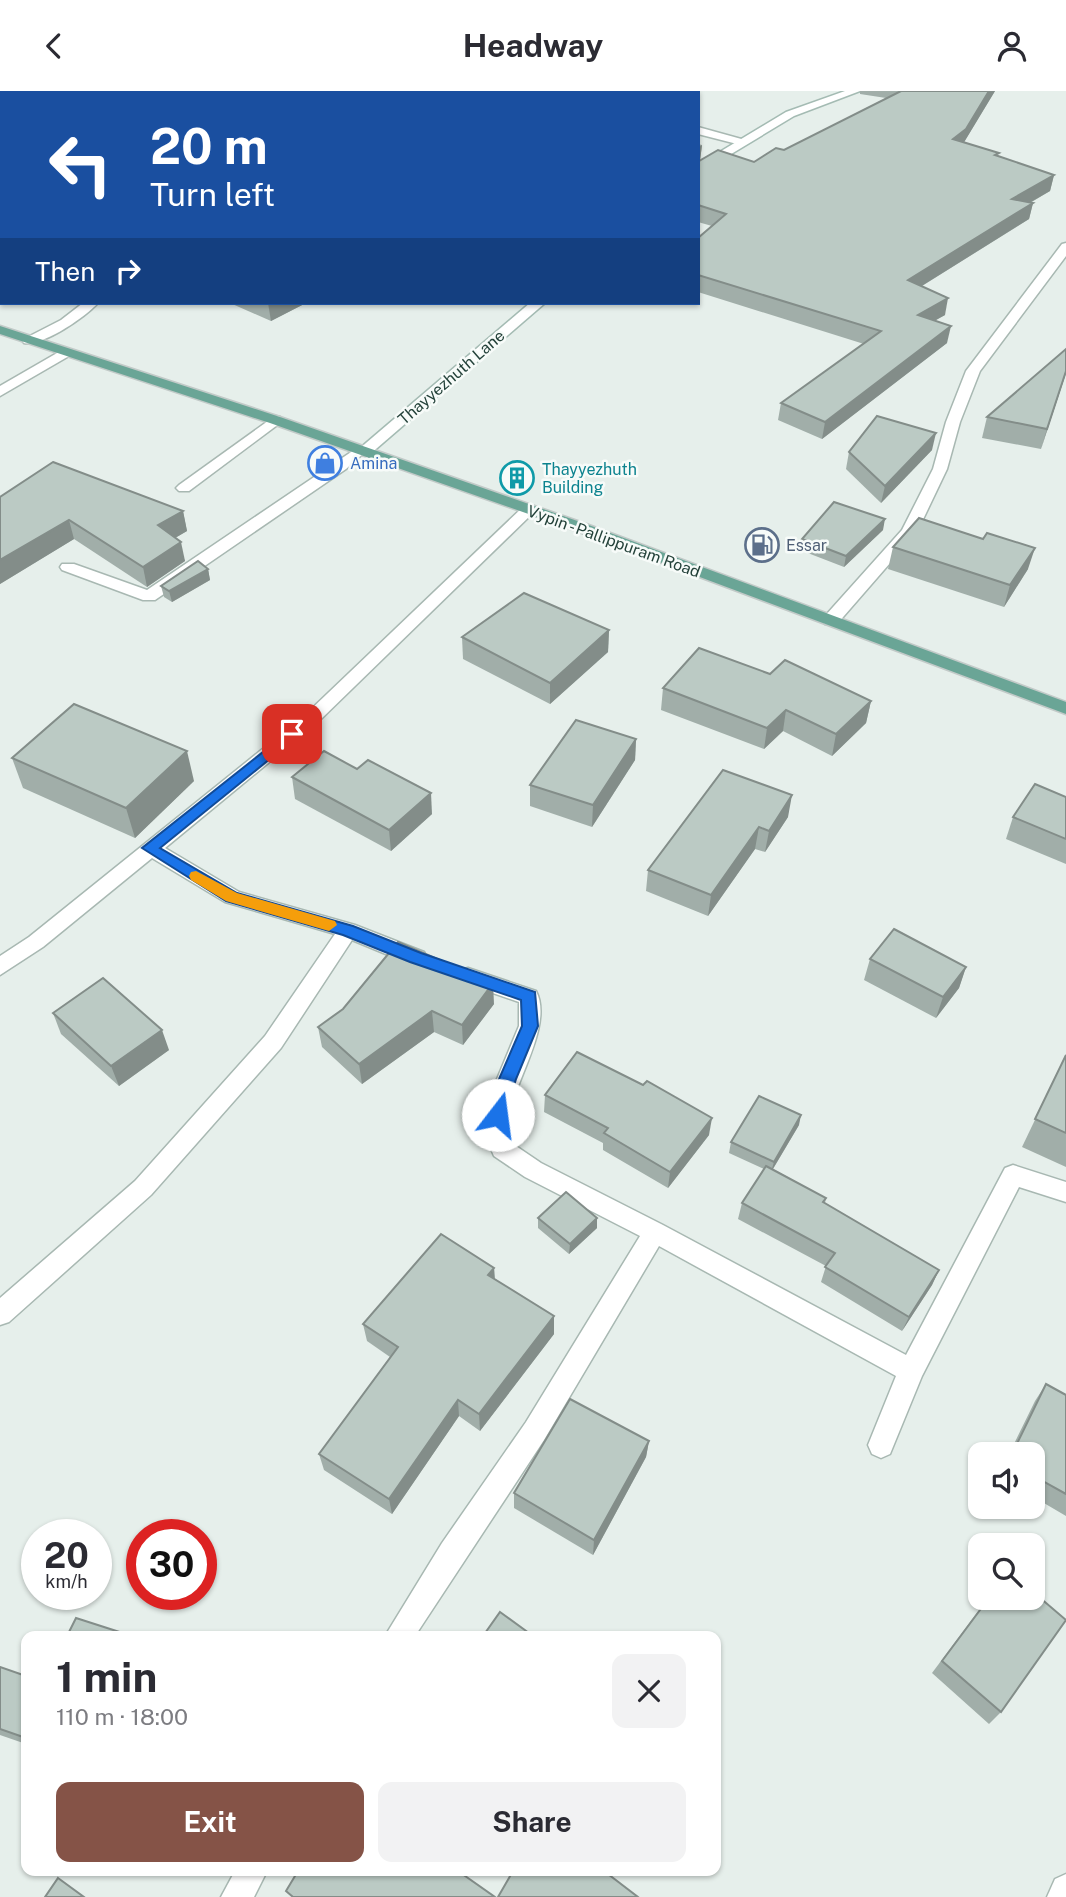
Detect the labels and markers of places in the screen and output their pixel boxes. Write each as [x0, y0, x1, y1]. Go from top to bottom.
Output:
shop icon: Amina [306, 444, 344, 482]
place label: Amina [350, 454, 397, 473]
building icon: Thayyezhuth Building [498, 459, 536, 497]
place label: Thayyezhuth Building [542, 460, 637, 497]
fuel station icon: Essar [743, 526, 781, 564]
place label: Essar [786, 536, 827, 555]
pin [262, 704, 322, 764]

